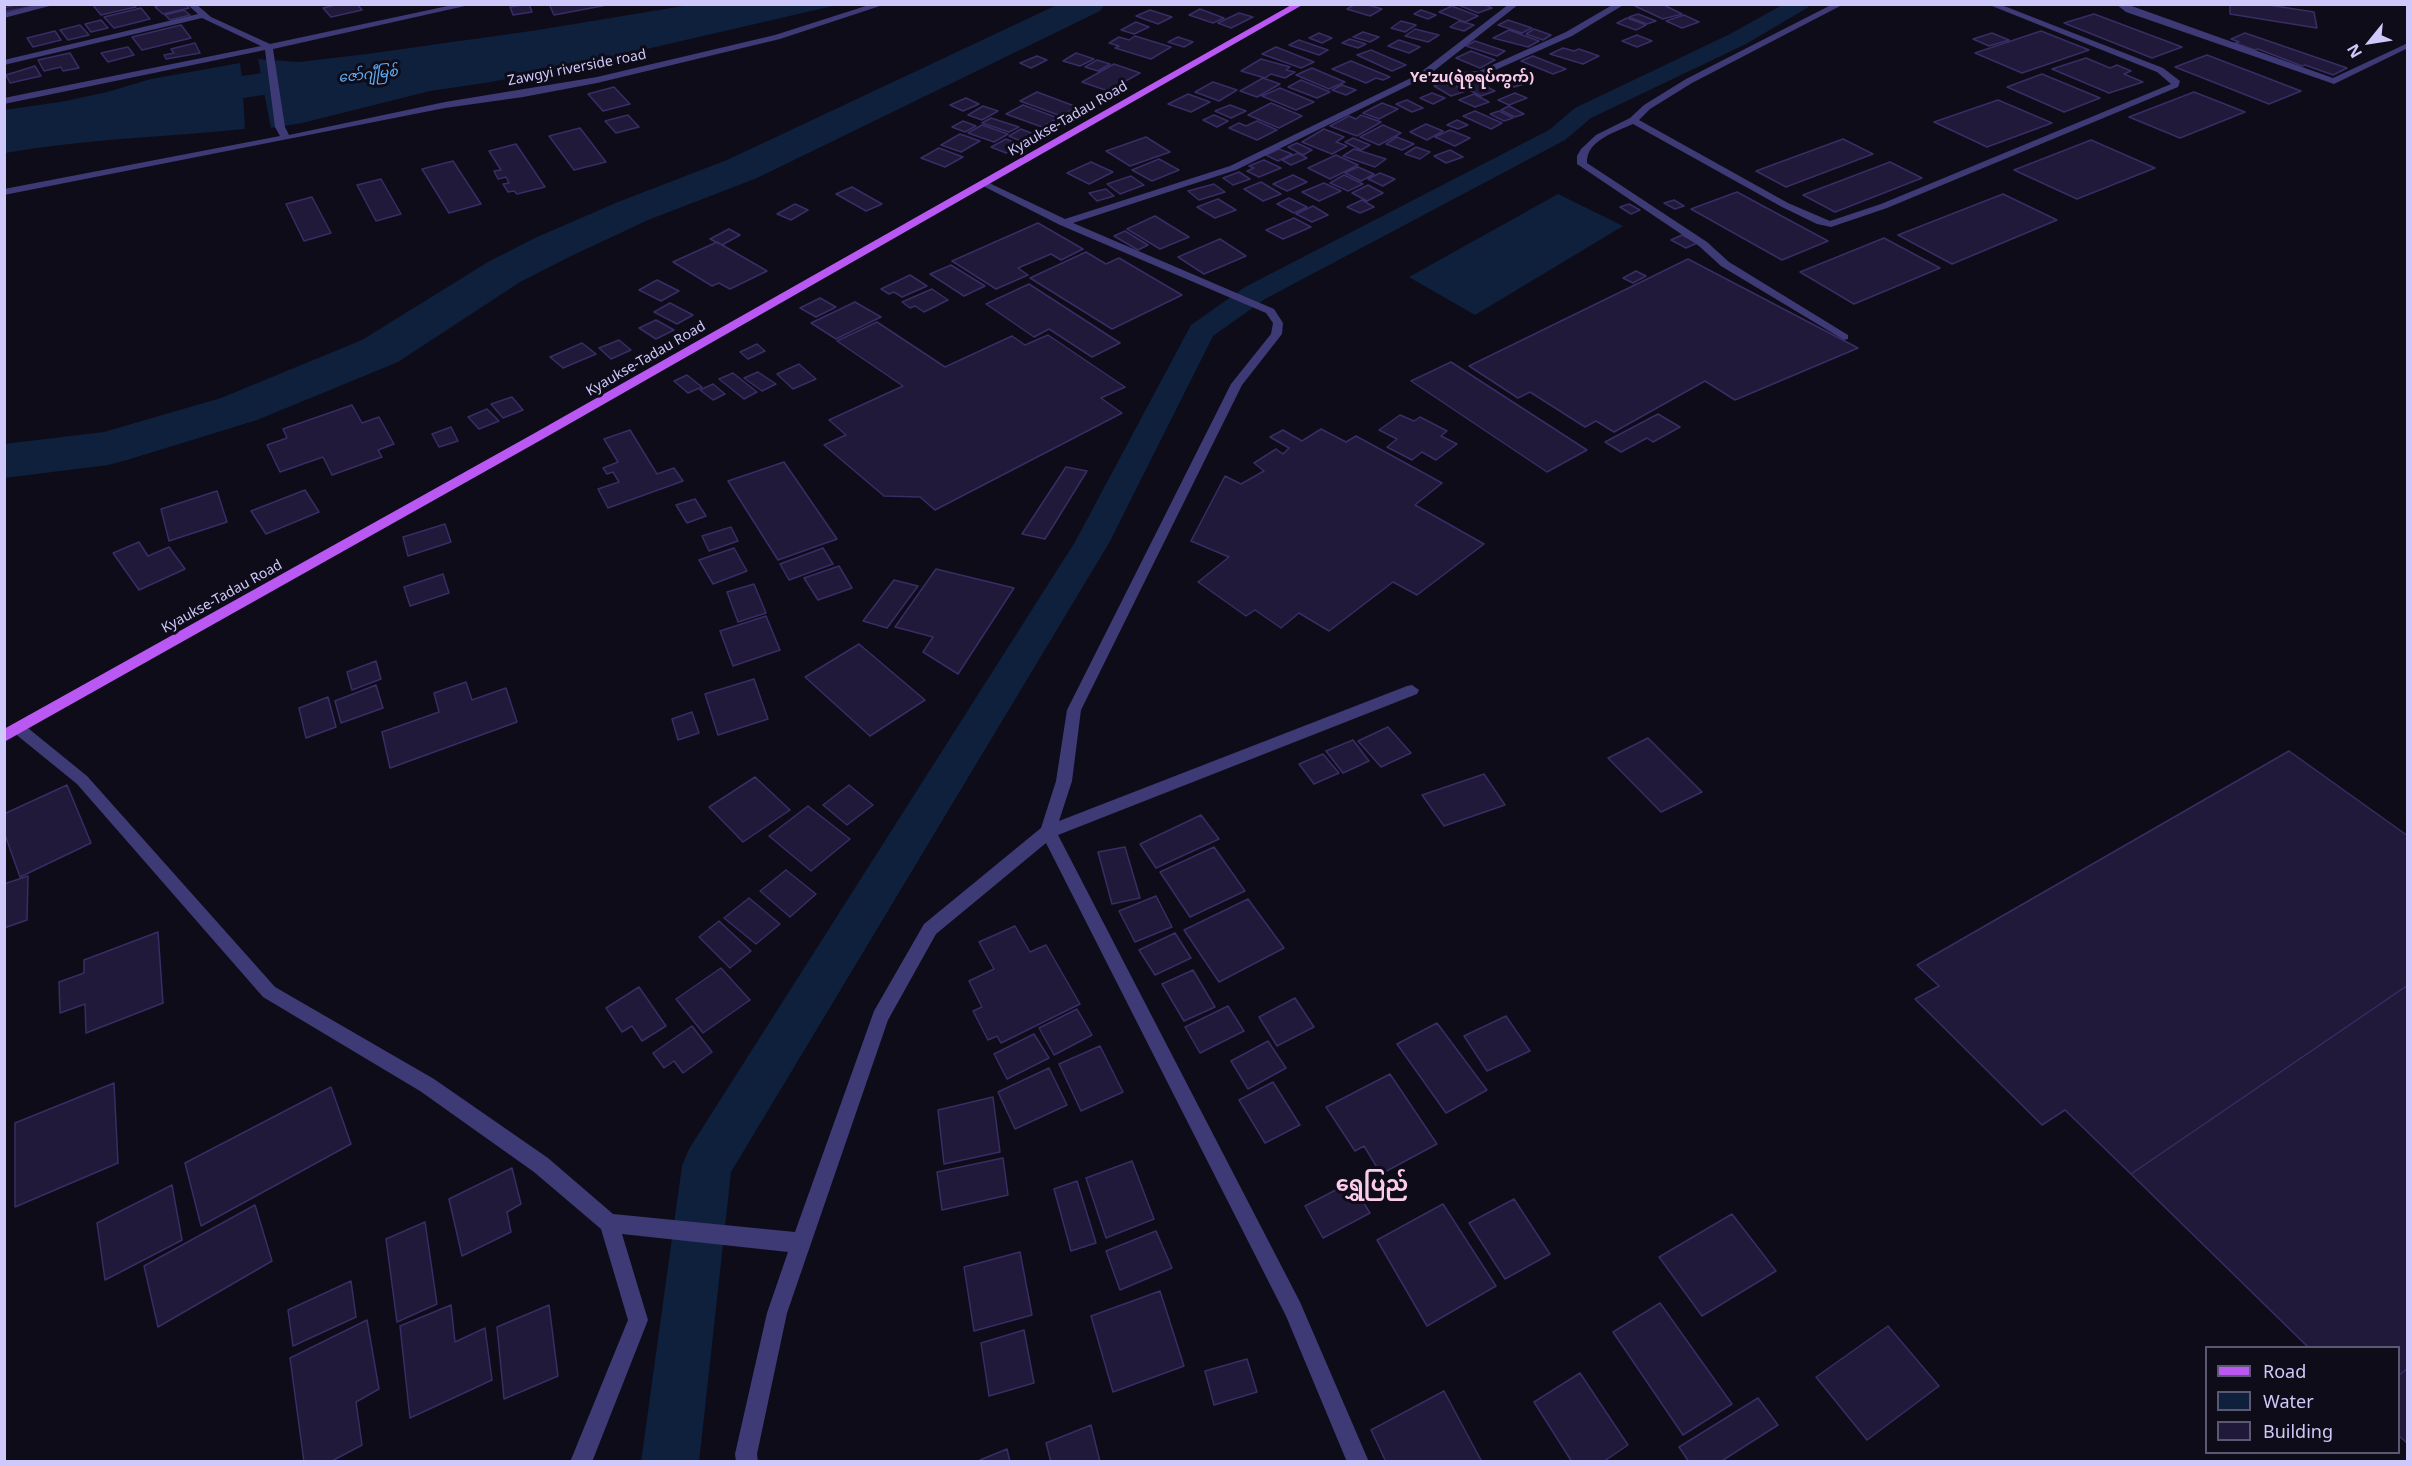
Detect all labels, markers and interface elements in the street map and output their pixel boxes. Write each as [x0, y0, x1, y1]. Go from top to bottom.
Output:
north arrow [2340, 12, 2400, 72]
text: N [2342, 40, 2367, 62]
street label: Zawgyi riverside road [506, 46, 648, 90]
water label: ဇော်ဂျီမြစ် [337, 64, 399, 86]
district label: Ye'zu(ရဲစုရပ်ကွက်) [1410, 69, 1534, 87]
street label: Kyaukse-Tadau Road [1005, 78, 1131, 160]
street label: Kyaukse-Tadau Road [583, 318, 709, 400]
street label: Kyaukse-Tadau Road [159, 557, 285, 637]
district label: ရွှေပြည် [1336, 1172, 1408, 1198]
legend [2205, 1346, 2400, 1454]
text: Road [2263, 1359, 2306, 1383]
text: Water [2263, 1389, 2314, 1413]
text: Building [2263, 1419, 2333, 1443]

